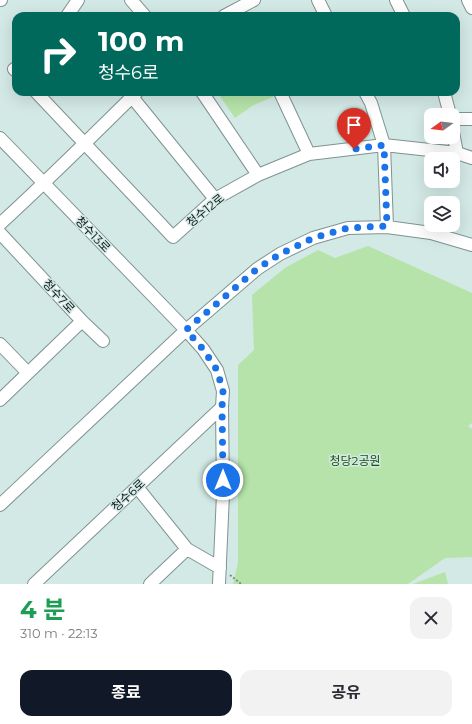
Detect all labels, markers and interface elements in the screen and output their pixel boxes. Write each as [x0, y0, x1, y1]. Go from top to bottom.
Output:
text: 100 m [98, 24, 184, 58]
icon: right [32, 28, 84, 80]
text: 청수6로 [98, 62, 159, 84]
pin [337, 108, 371, 149]
north arrow [424, 108, 460, 144]
map controls [424, 108, 460, 232]
icon: arrive [343, 114, 365, 136]
button: sound [424, 152, 460, 188]
street label: 청수12로 [183, 190, 227, 230]
button: layers [424, 196, 460, 232]
street label: 청수13로 [72, 213, 114, 255]
street label: 청수7로 [40, 276, 78, 316]
park label: 청당2공원 [330, 453, 380, 468]
position arrow [202, 459, 244, 501]
street label: 청수6로 [108, 476, 148, 514]
text: 4 분 [20, 595, 65, 624]
button: close [410, 597, 452, 639]
text: 310 m · 22:13 [20, 625, 97, 641]
button: 종료 [20, 670, 232, 716]
button: 공유 [240, 670, 452, 716]

